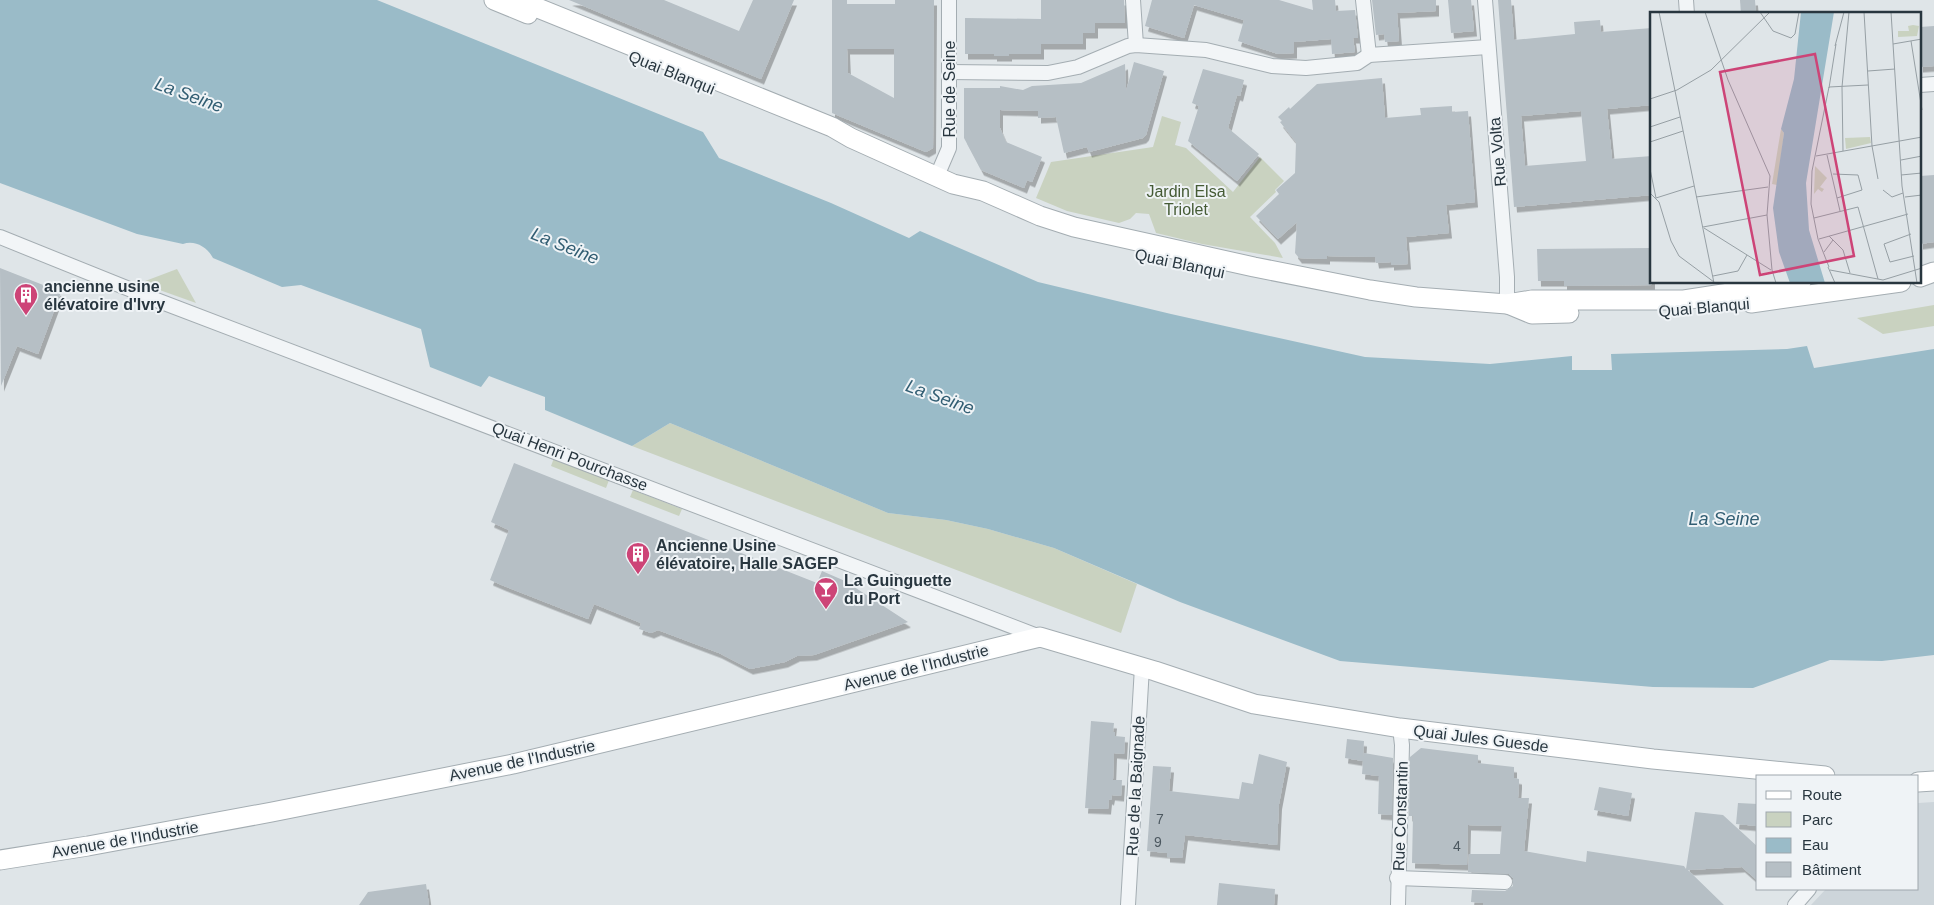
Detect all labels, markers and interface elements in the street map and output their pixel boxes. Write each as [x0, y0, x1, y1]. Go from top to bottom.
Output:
inset map [1650, 12, 1922, 284]
street label: Rue de Seine [941, 40, 958, 137]
street label: Quai Blanqui [626, 47, 717, 98]
water label: La Seine [152, 73, 226, 117]
street label: Rue Volta [1486, 117, 1509, 187]
park label: Jardin Elsa Triolet [1146, 183, 1226, 218]
water label: La Seine [528, 223, 602, 269]
street label: Quai Blanqui [1133, 246, 1226, 281]
place label: ancienne usine élévatoire d'Ivry [44, 278, 165, 313]
building icon: ancienne usine élévatoire d'Ivry [13, 282, 39, 316]
street label: Quai Blanqui [1658, 295, 1750, 320]
water label: La Seine [903, 375, 977, 419]
street label: Quai Henri Pourchasse [490, 419, 650, 494]
water label: La Seine [1688, 509, 1760, 529]
place label: Ancienne Usine élévatoire, Halle SAGEP [656, 537, 839, 572]
building icon: Ancienne Usine élévatoire, Halle SAGEP [625, 541, 651, 575]
place label: La Guinguette du Port [844, 572, 952, 607]
bar icon: La Guinguette du Port [813, 576, 839, 610]
street label: Avenue de l'Industrie [842, 641, 990, 694]
street label: Rue de la Baignade [1123, 715, 1148, 857]
street label: Quai Jules Guesde [1412, 722, 1550, 755]
street label: Avenue de l'Industrie [448, 737, 597, 784]
street label: Rue Constantin [1390, 761, 1411, 871]
legend [1756, 775, 1919, 890]
text: Route [1802, 786, 1842, 803]
house number: 7 [1156, 811, 1164, 827]
text: Parc [1802, 811, 1833, 828]
street label: Avenue de l'Industrie [50, 818, 200, 861]
house number: 9 [1154, 834, 1162, 850]
text: Eau [1802, 836, 1829, 853]
house number: 4 [1453, 838, 1461, 854]
text: Bâtiment [1802, 861, 1862, 878]

